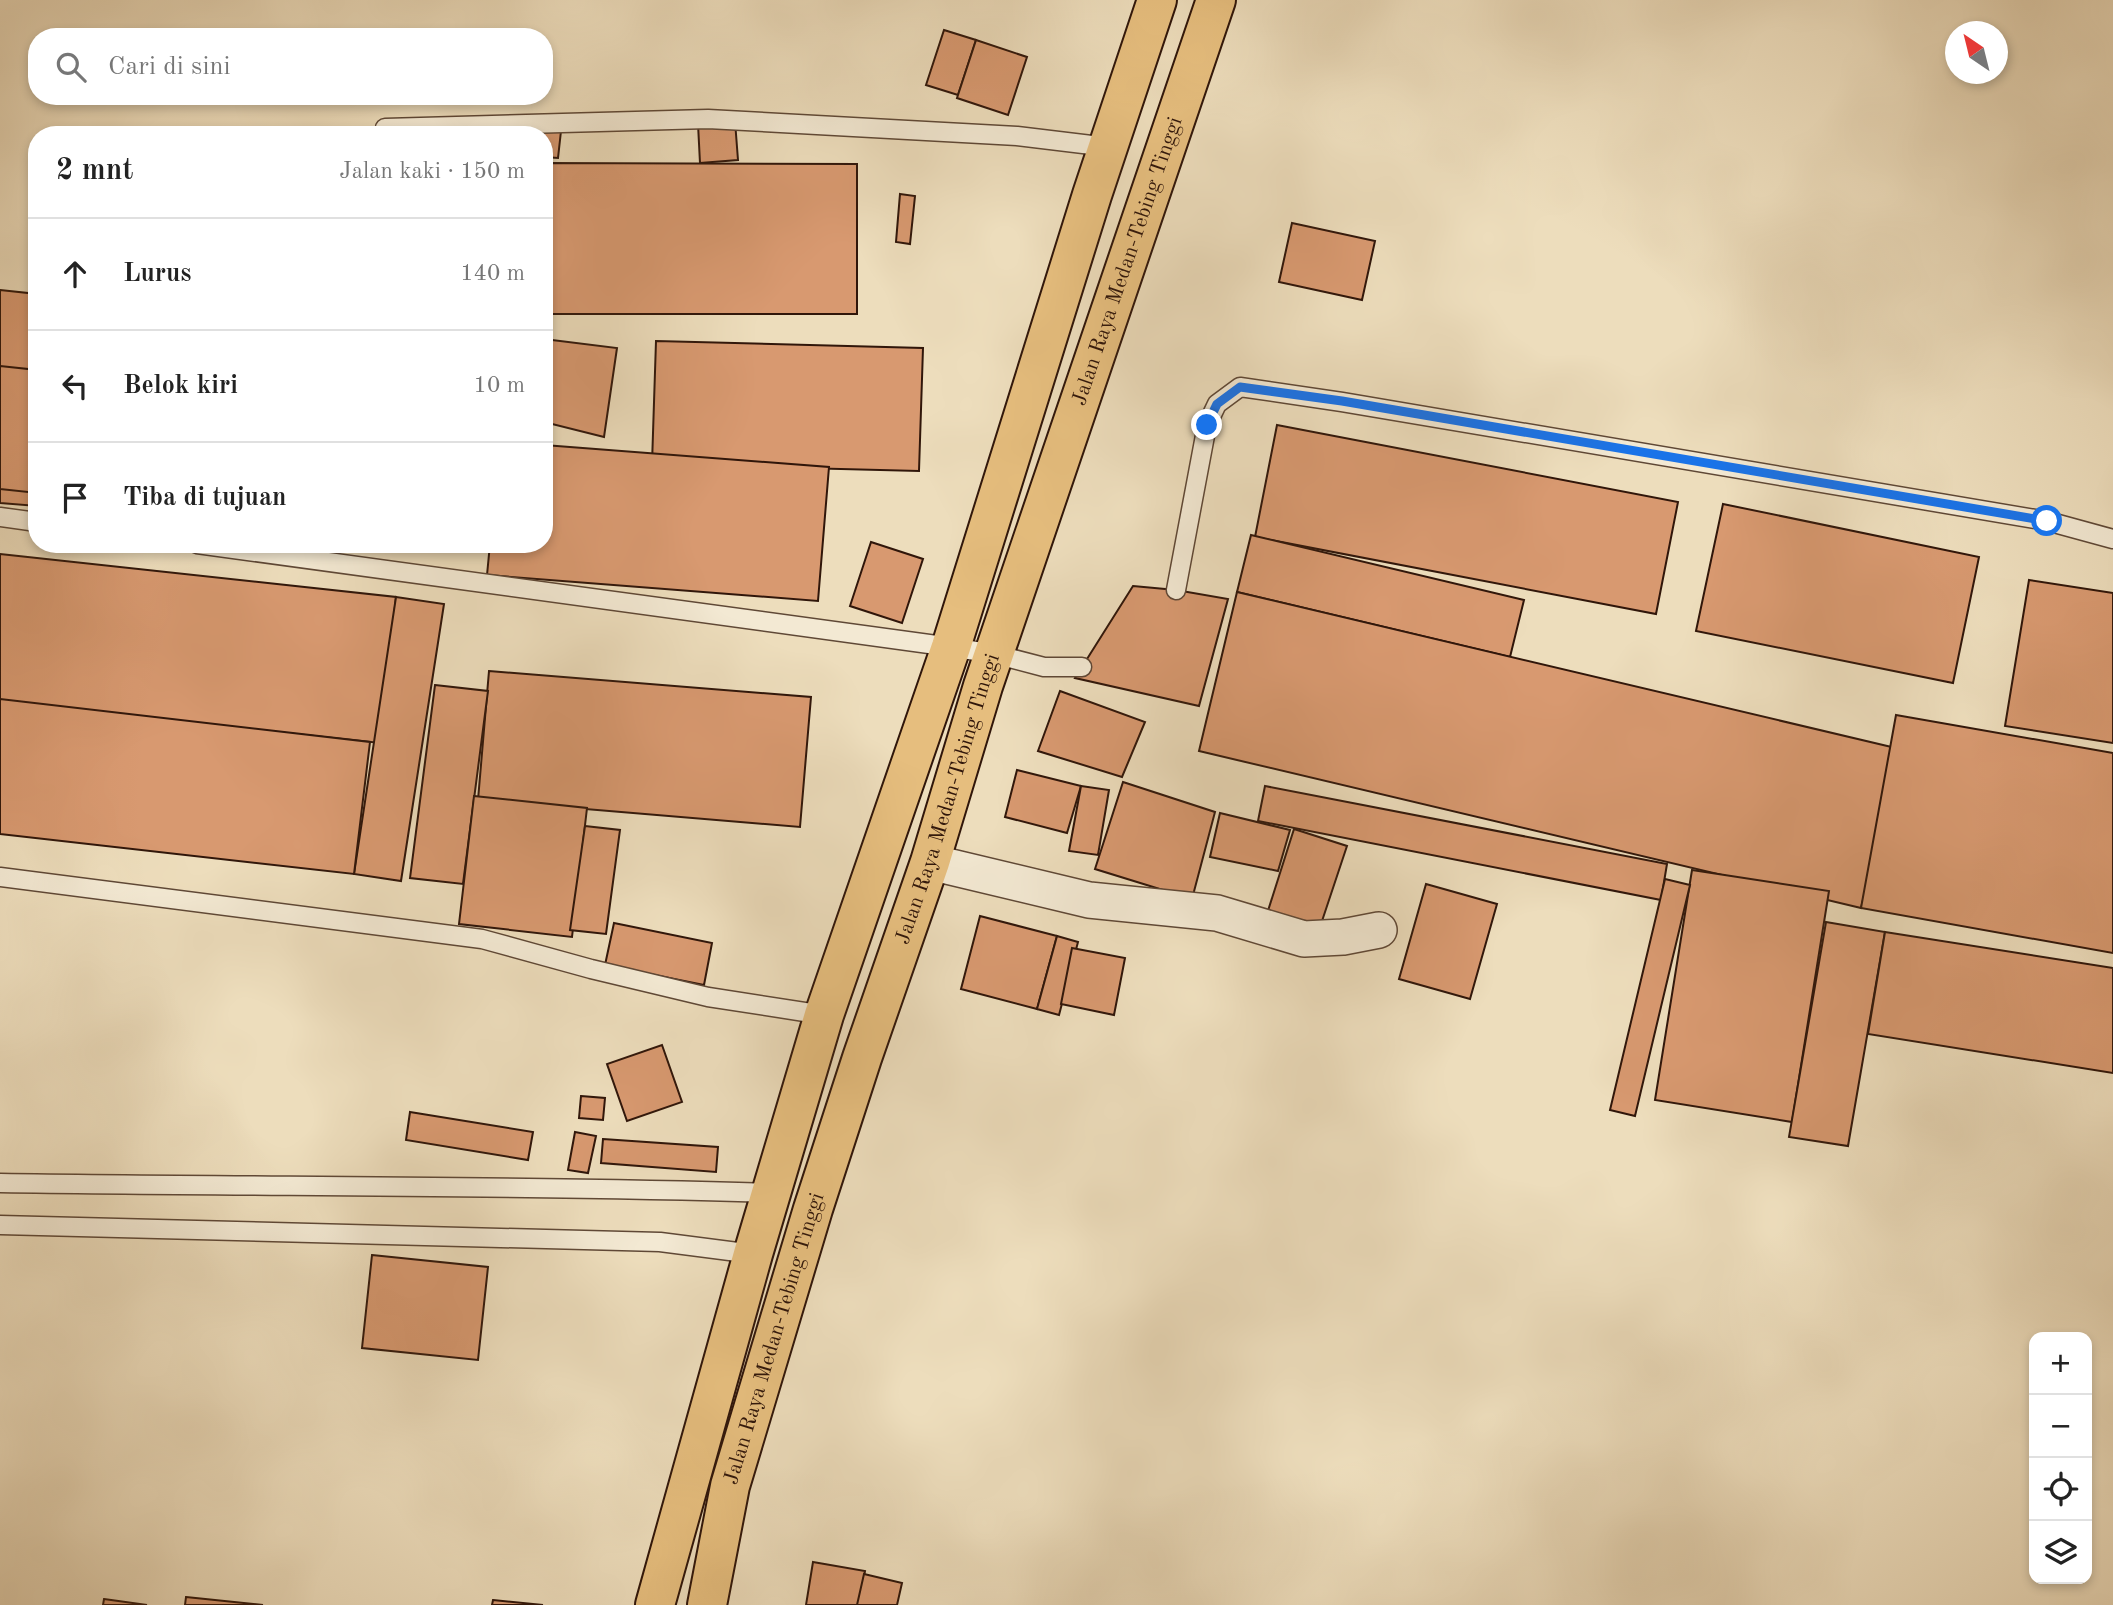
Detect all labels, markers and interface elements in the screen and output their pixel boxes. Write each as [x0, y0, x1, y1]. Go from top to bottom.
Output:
north arrow [1945, 21, 2008, 84]
search box [28, 28, 553, 105]
icon: search [52, 48, 90, 86]
text: Cari di sini [108, 54, 230, 80]
street label: Jalan Raya Medan-Tebing Tinggi [1069, 114, 1186, 408]
text: 2 mnt [56, 156, 133, 186]
text: Jalan kaki · 150 m [339, 160, 525, 183]
icon: ahead [56, 255, 94, 293]
text: Lurus [123, 261, 191, 287]
text: 140 m [460, 262, 525, 285]
icon: left [56, 367, 94, 405]
text: Belok kiri [123, 373, 238, 399]
text: 10 m [474, 374, 525, 397]
route end [1191, 409, 1222, 440]
icon: arrive [56, 479, 94, 517]
text: Tiba di tujuan [123, 485, 287, 511]
route start [2031, 505, 2062, 536]
street label: Jalan Raya Medan-Tebing Tinggi [892, 651, 1004, 947]
street label: Jalan Raya Medan-Tebing Tinggi [721, 1190, 828, 1487]
map controls [2029, 1332, 2092, 1584]
button: + [2029, 1332, 2092, 1395]
button: − [2029, 1395, 2092, 1458]
button: locate [2029, 1458, 2092, 1521]
button: layers [2029, 1521, 2092, 1584]

